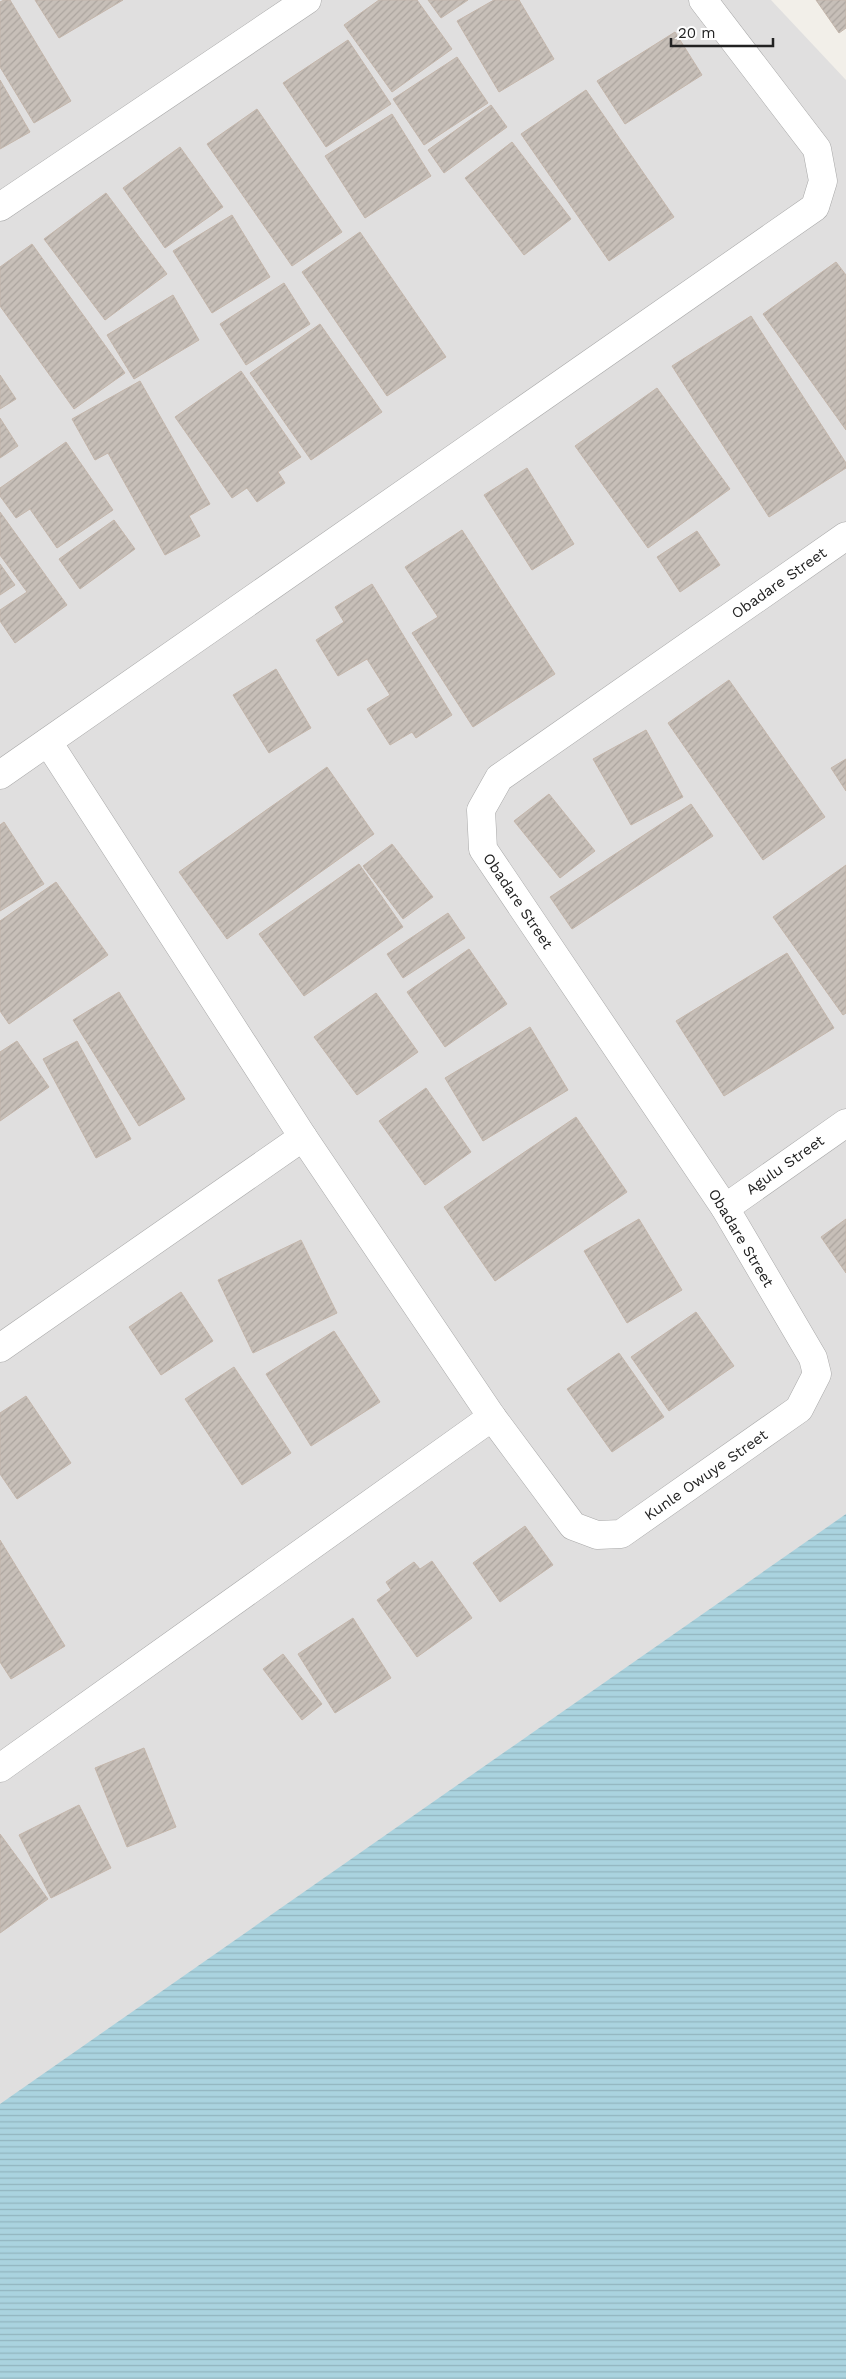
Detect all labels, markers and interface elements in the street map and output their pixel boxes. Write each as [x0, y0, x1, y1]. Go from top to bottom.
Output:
scale bar [671, 15, 774, 47]
text: 20 m [678, 24, 716, 42]
street label: Obadare Street [728, 543, 831, 622]
street label: Obadare Street [479, 850, 557, 953]
street label: Agulu Street [742, 1131, 828, 1199]
street label: Obadare Street [705, 1185, 778, 1291]
street label: Kunle Owuye Street [641, 1425, 771, 1524]

